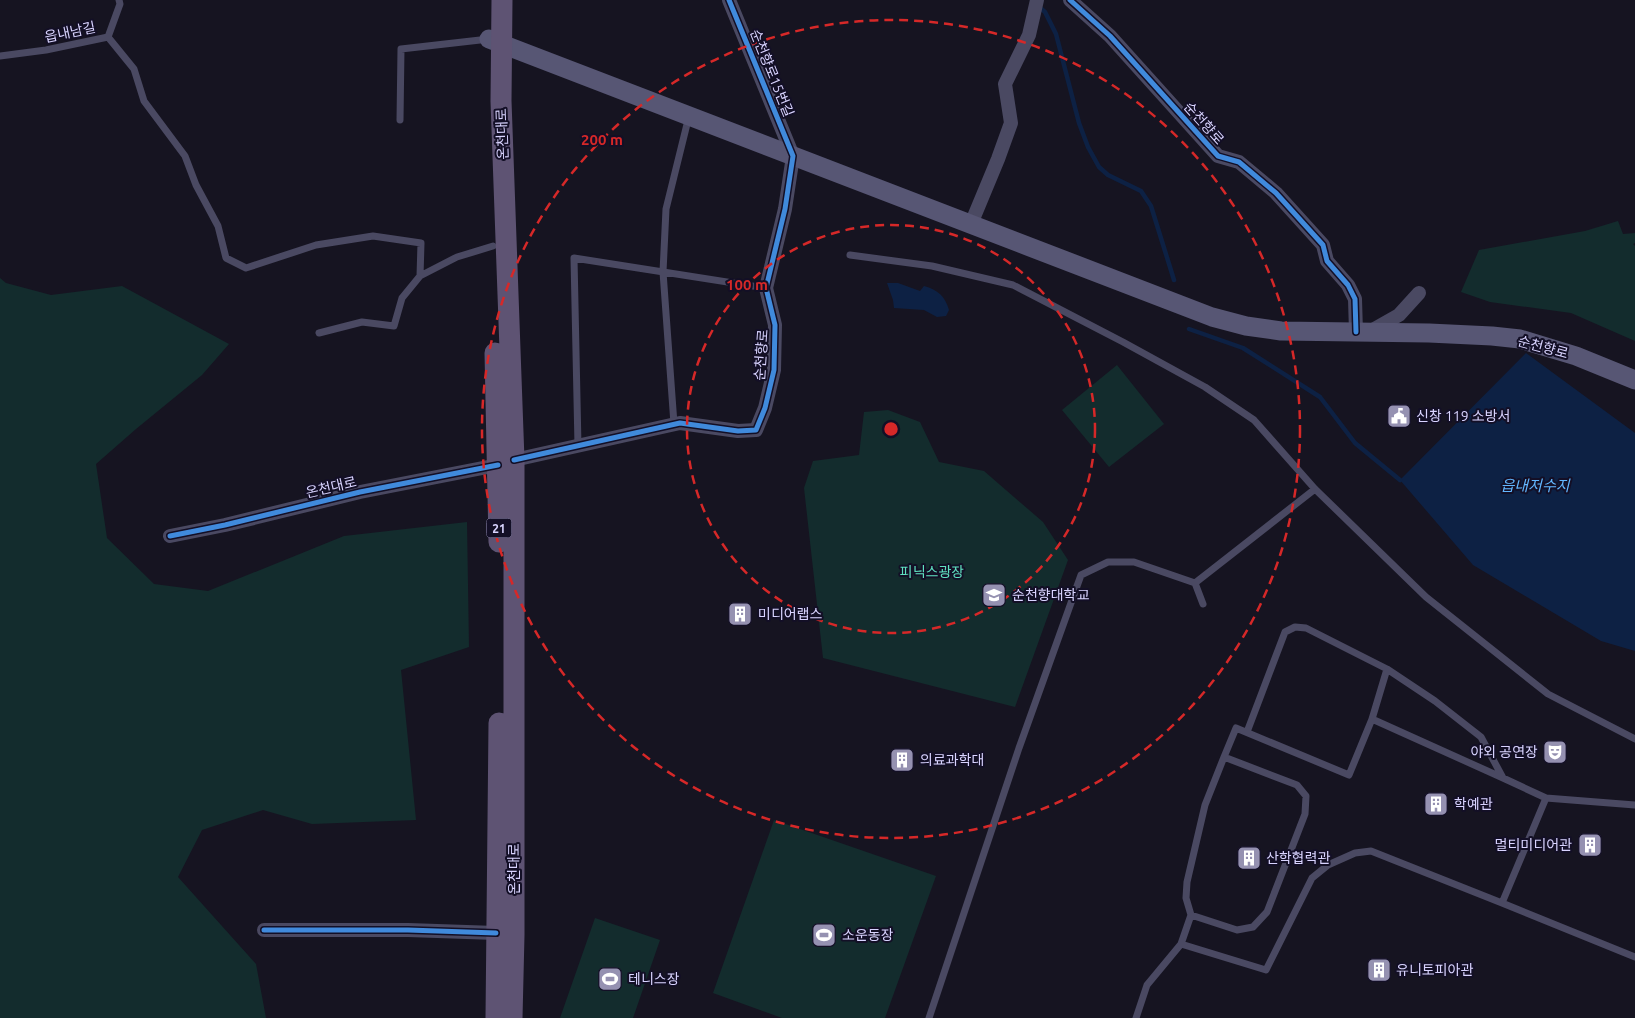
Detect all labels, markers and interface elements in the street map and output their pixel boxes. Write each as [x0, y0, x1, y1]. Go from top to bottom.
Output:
street label: 읍내남길 [43, 19, 97, 45]
street label: 순천향로15번길 [747, 27, 797, 119]
street label: 순천향로 [1181, 98, 1227, 148]
street label: 온천대로 [493, 108, 511, 160]
text: 200 m [581, 131, 623, 148]
text: 100 m [726, 276, 768, 293]
street label: 순천향로 [751, 329, 771, 381]
street label: 순천향로 [1516, 333, 1570, 361]
public building icon: 신창 119 소방서 [1386, 403, 1412, 429]
place label: 신창 119 소방서 [1416, 408, 1511, 424]
centre of rings [882, 420, 900, 438]
street label: 온천대로 [304, 473, 358, 501]
water label: 읍내저수지 [1500, 477, 1571, 494]
road number: 21 [486, 518, 512, 538]
park label: 피닉스광장 [900, 564, 964, 580]
school or university icon: 순천향대학교 [981, 582, 1007, 608]
place label: 순천향대학교 [1012, 587, 1089, 603]
building icon: 미디어랩스 [727, 601, 753, 627]
place label: 미디어랩스 [758, 606, 823, 622]
theatre icon: 야외 공연장 [1542, 739, 1568, 765]
place label: 야외 공연장 [1470, 744, 1538, 760]
building icon: 의료과학대 [889, 747, 915, 773]
place label: 의료과학대 [920, 752, 984, 768]
building icon: 학예관 [1423, 791, 1449, 817]
place label: 학예관 [1454, 796, 1493, 812]
building icon: 멀티미디어관 [1577, 832, 1603, 858]
place label: 멀티미디어관 [1495, 837, 1572, 853]
street label: 온천대로 [506, 843, 522, 895]
building icon: 산학협력관 [1236, 845, 1262, 871]
place label: 산학협력관 [1266, 850, 1331, 866]
sports icon: 소운동장 [811, 922, 837, 948]
place label: 소운동장 [842, 927, 894, 943]
building icon: 유니토피아관 [1366, 957, 1392, 983]
place label: 유니토피아관 [1396, 962, 1473, 978]
sports icon: 테니스장 [597, 966, 623, 992]
place label: 테니스장 [628, 971, 680, 987]

